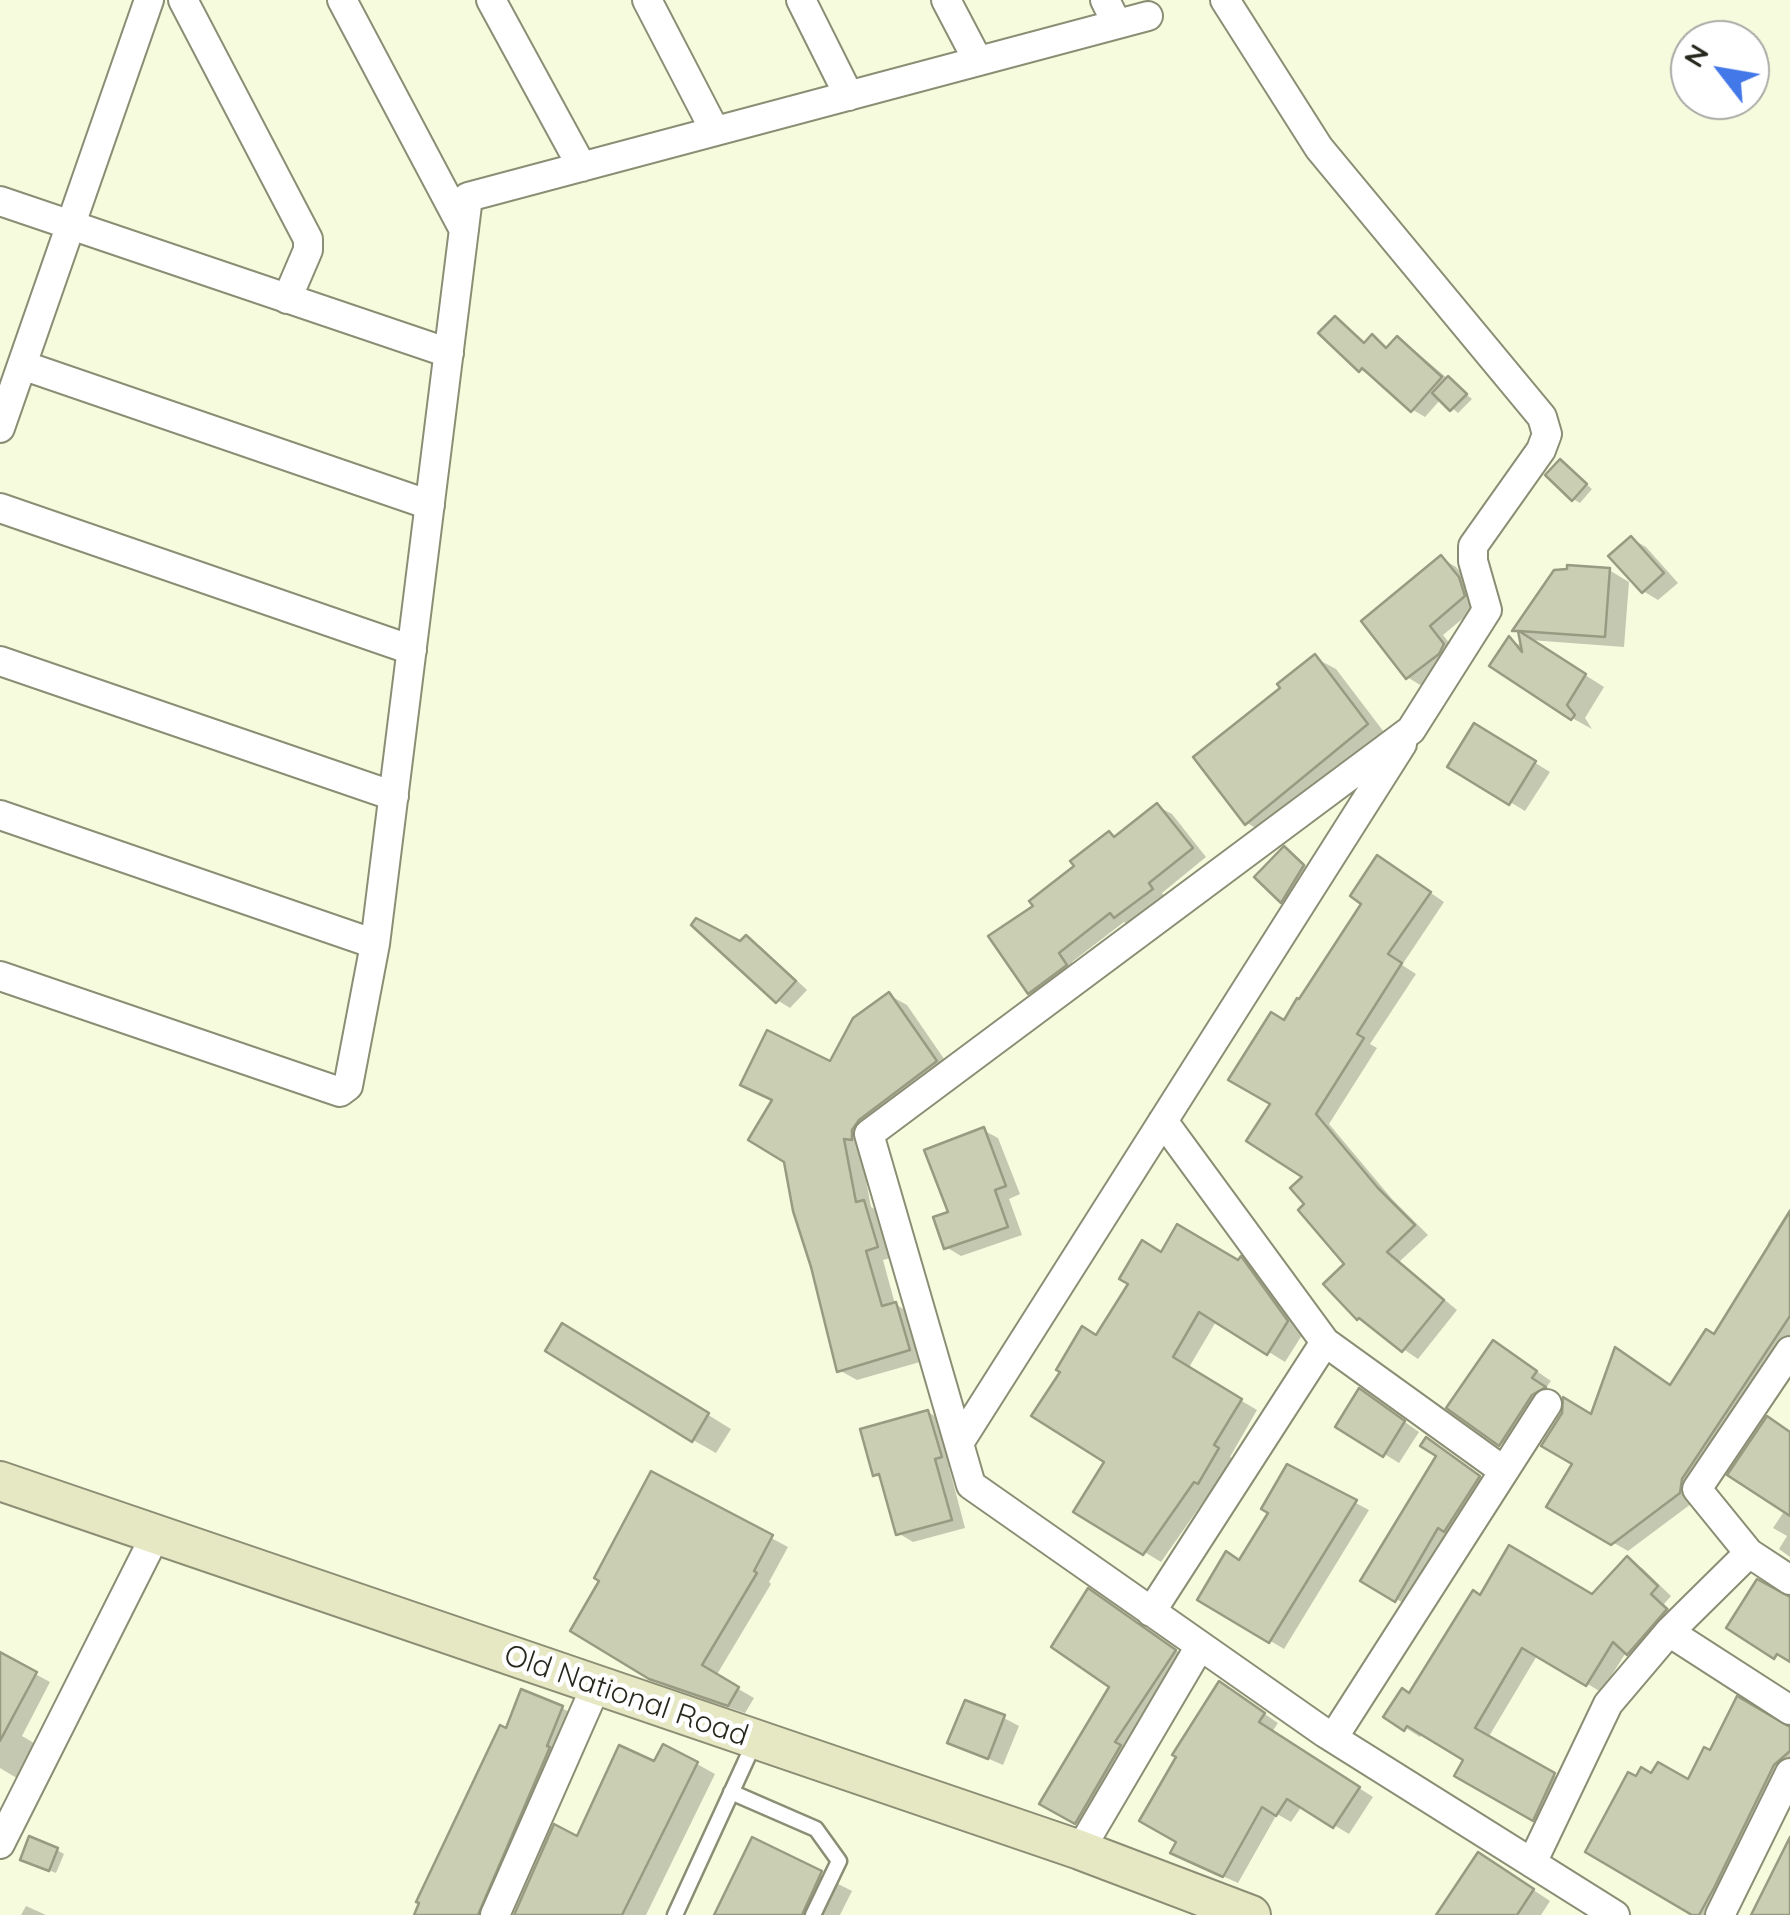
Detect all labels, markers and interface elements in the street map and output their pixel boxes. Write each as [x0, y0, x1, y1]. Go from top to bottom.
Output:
north arrow [1670, 20, 1770, 120]
text: N [1675, 37, 1716, 73]
street label: Old National Road [499, 1637, 753, 1755]

